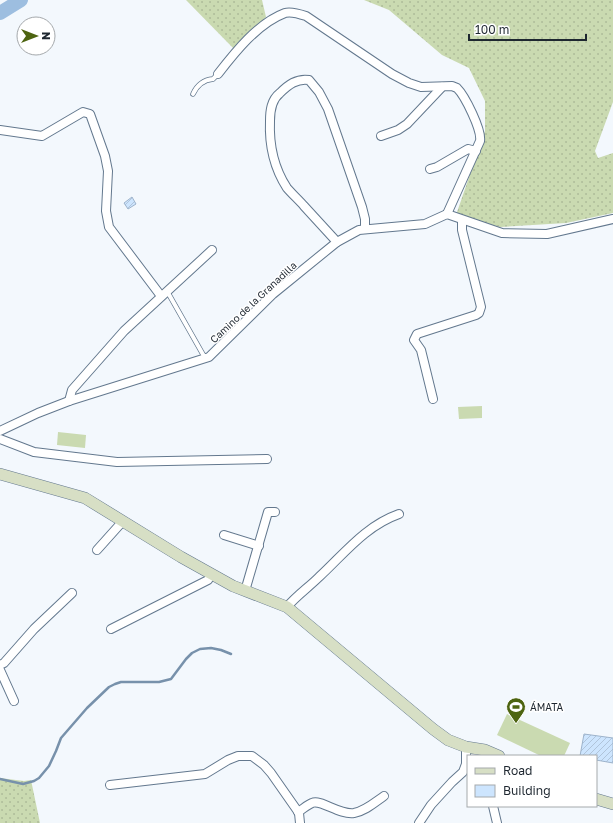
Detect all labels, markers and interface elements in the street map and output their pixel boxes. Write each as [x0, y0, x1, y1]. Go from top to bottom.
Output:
north arrow [16, 16, 56, 56]
scale bar [469, 16, 586, 42]
text: 100 m [475, 22, 509, 37]
text: N [40, 32, 53, 40]
street label: Camino de la Granadilla [207, 259, 299, 345]
sports icon: ÁMATA [505, 696, 527, 724]
place label: ÁMATA [530, 701, 564, 713]
legend [467, 755, 597, 807]
text: Road [503, 763, 532, 778]
text: Building [503, 783, 551, 798]

